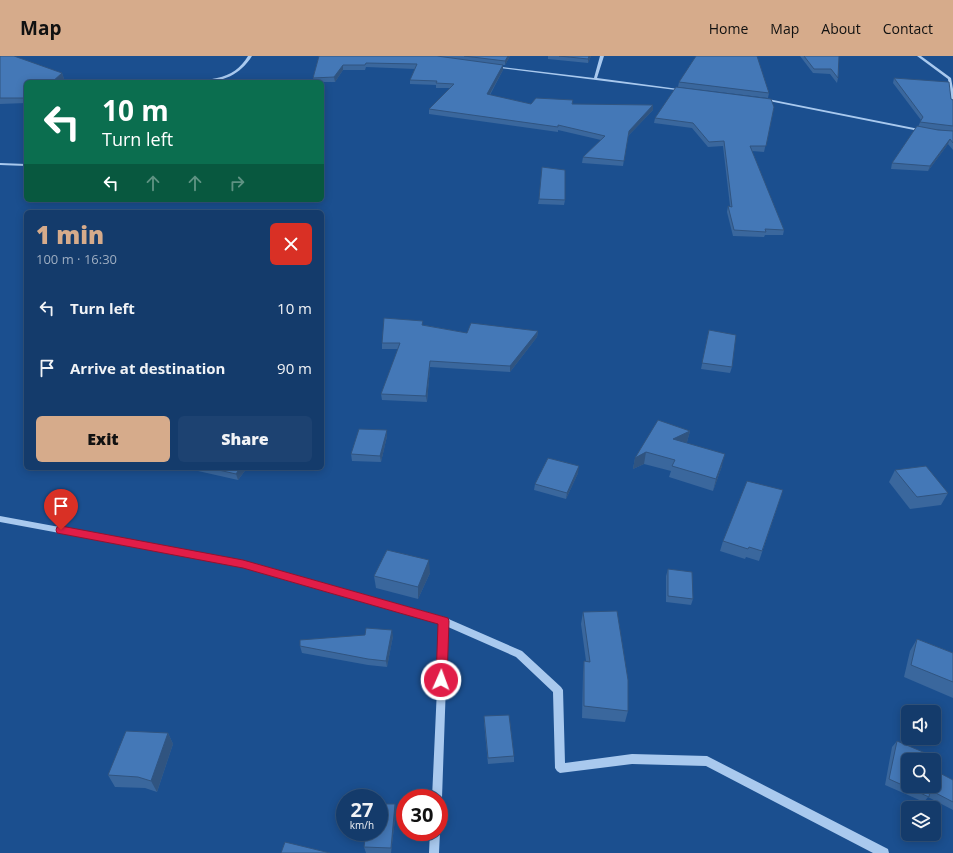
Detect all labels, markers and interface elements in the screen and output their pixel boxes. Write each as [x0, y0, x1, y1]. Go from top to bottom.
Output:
text: Map [20, 15, 61, 41]
text: Home [709, 19, 748, 38]
text: Map [770, 19, 799, 38]
text: About [821, 19, 861, 38]
text: Contact [883, 19, 933, 38]
text: 10 m [102, 91, 169, 129]
icon: left [36, 96, 88, 148]
text: Turn left [102, 127, 173, 151]
icon: left [100, 172, 122, 194]
icon: ahead [142, 172, 164, 194]
icon: ahead [184, 172, 206, 194]
icon: right [226, 172, 248, 194]
text: 1 min [36, 218, 104, 251]
button: close [270, 223, 312, 265]
text: 100 m · 16:30 [36, 250, 117, 268]
icon: left [36, 297, 58, 319]
text: Turn left [70, 298, 135, 318]
text: 10 m [277, 298, 312, 318]
icon: arrive [36, 357, 58, 379]
text: Arrive at destination [70, 358, 225, 378]
text: 90 m [277, 358, 312, 378]
button: Exit [36, 416, 170, 462]
button: Share [178, 416, 312, 462]
pin [44, 489, 78, 530]
icon: arrive [50, 495, 72, 517]
position arrow [420, 659, 462, 701]
map controls [901, 705, 941, 841]
button: sound [901, 705, 941, 745]
button: search [901, 753, 941, 793]
speed limit sign: 30 [396, 789, 448, 841]
text: 27 [351, 796, 373, 823]
button: layers [901, 801, 941, 841]
text: km/h [350, 818, 374, 832]

